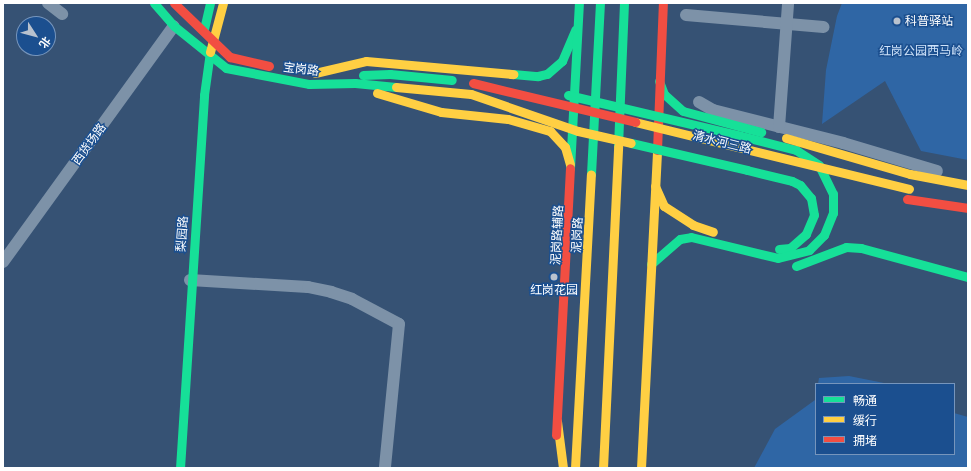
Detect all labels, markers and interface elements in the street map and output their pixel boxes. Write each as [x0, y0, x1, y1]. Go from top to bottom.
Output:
place label: 科普驿站 [905, 14, 953, 28]
north arrow [16, 16, 56, 56]
marker: 科普驿站 [892, 16, 902, 26]
text: 北 [37, 34, 54, 51]
park label: 红岗公园西马岭 [879, 44, 963, 58]
street label: 宝岗路 [282, 60, 320, 78]
street label: 西货场路 [69, 120, 109, 168]
street label: 清水河三路 [691, 128, 753, 156]
street label: 泥岗路辅路 [548, 205, 566, 265]
street label: 梨园路 [174, 216, 190, 252]
street label: 泥岗路 [569, 217, 585, 253]
marker: 红岗花园 [549, 272, 559, 282]
place label: 红岗花园 [530, 283, 578, 297]
legend [815, 383, 955, 455]
text: 畅通 [853, 393, 877, 408]
text: 缓行 [853, 413, 877, 428]
text: 拥堵 [853, 433, 877, 448]

